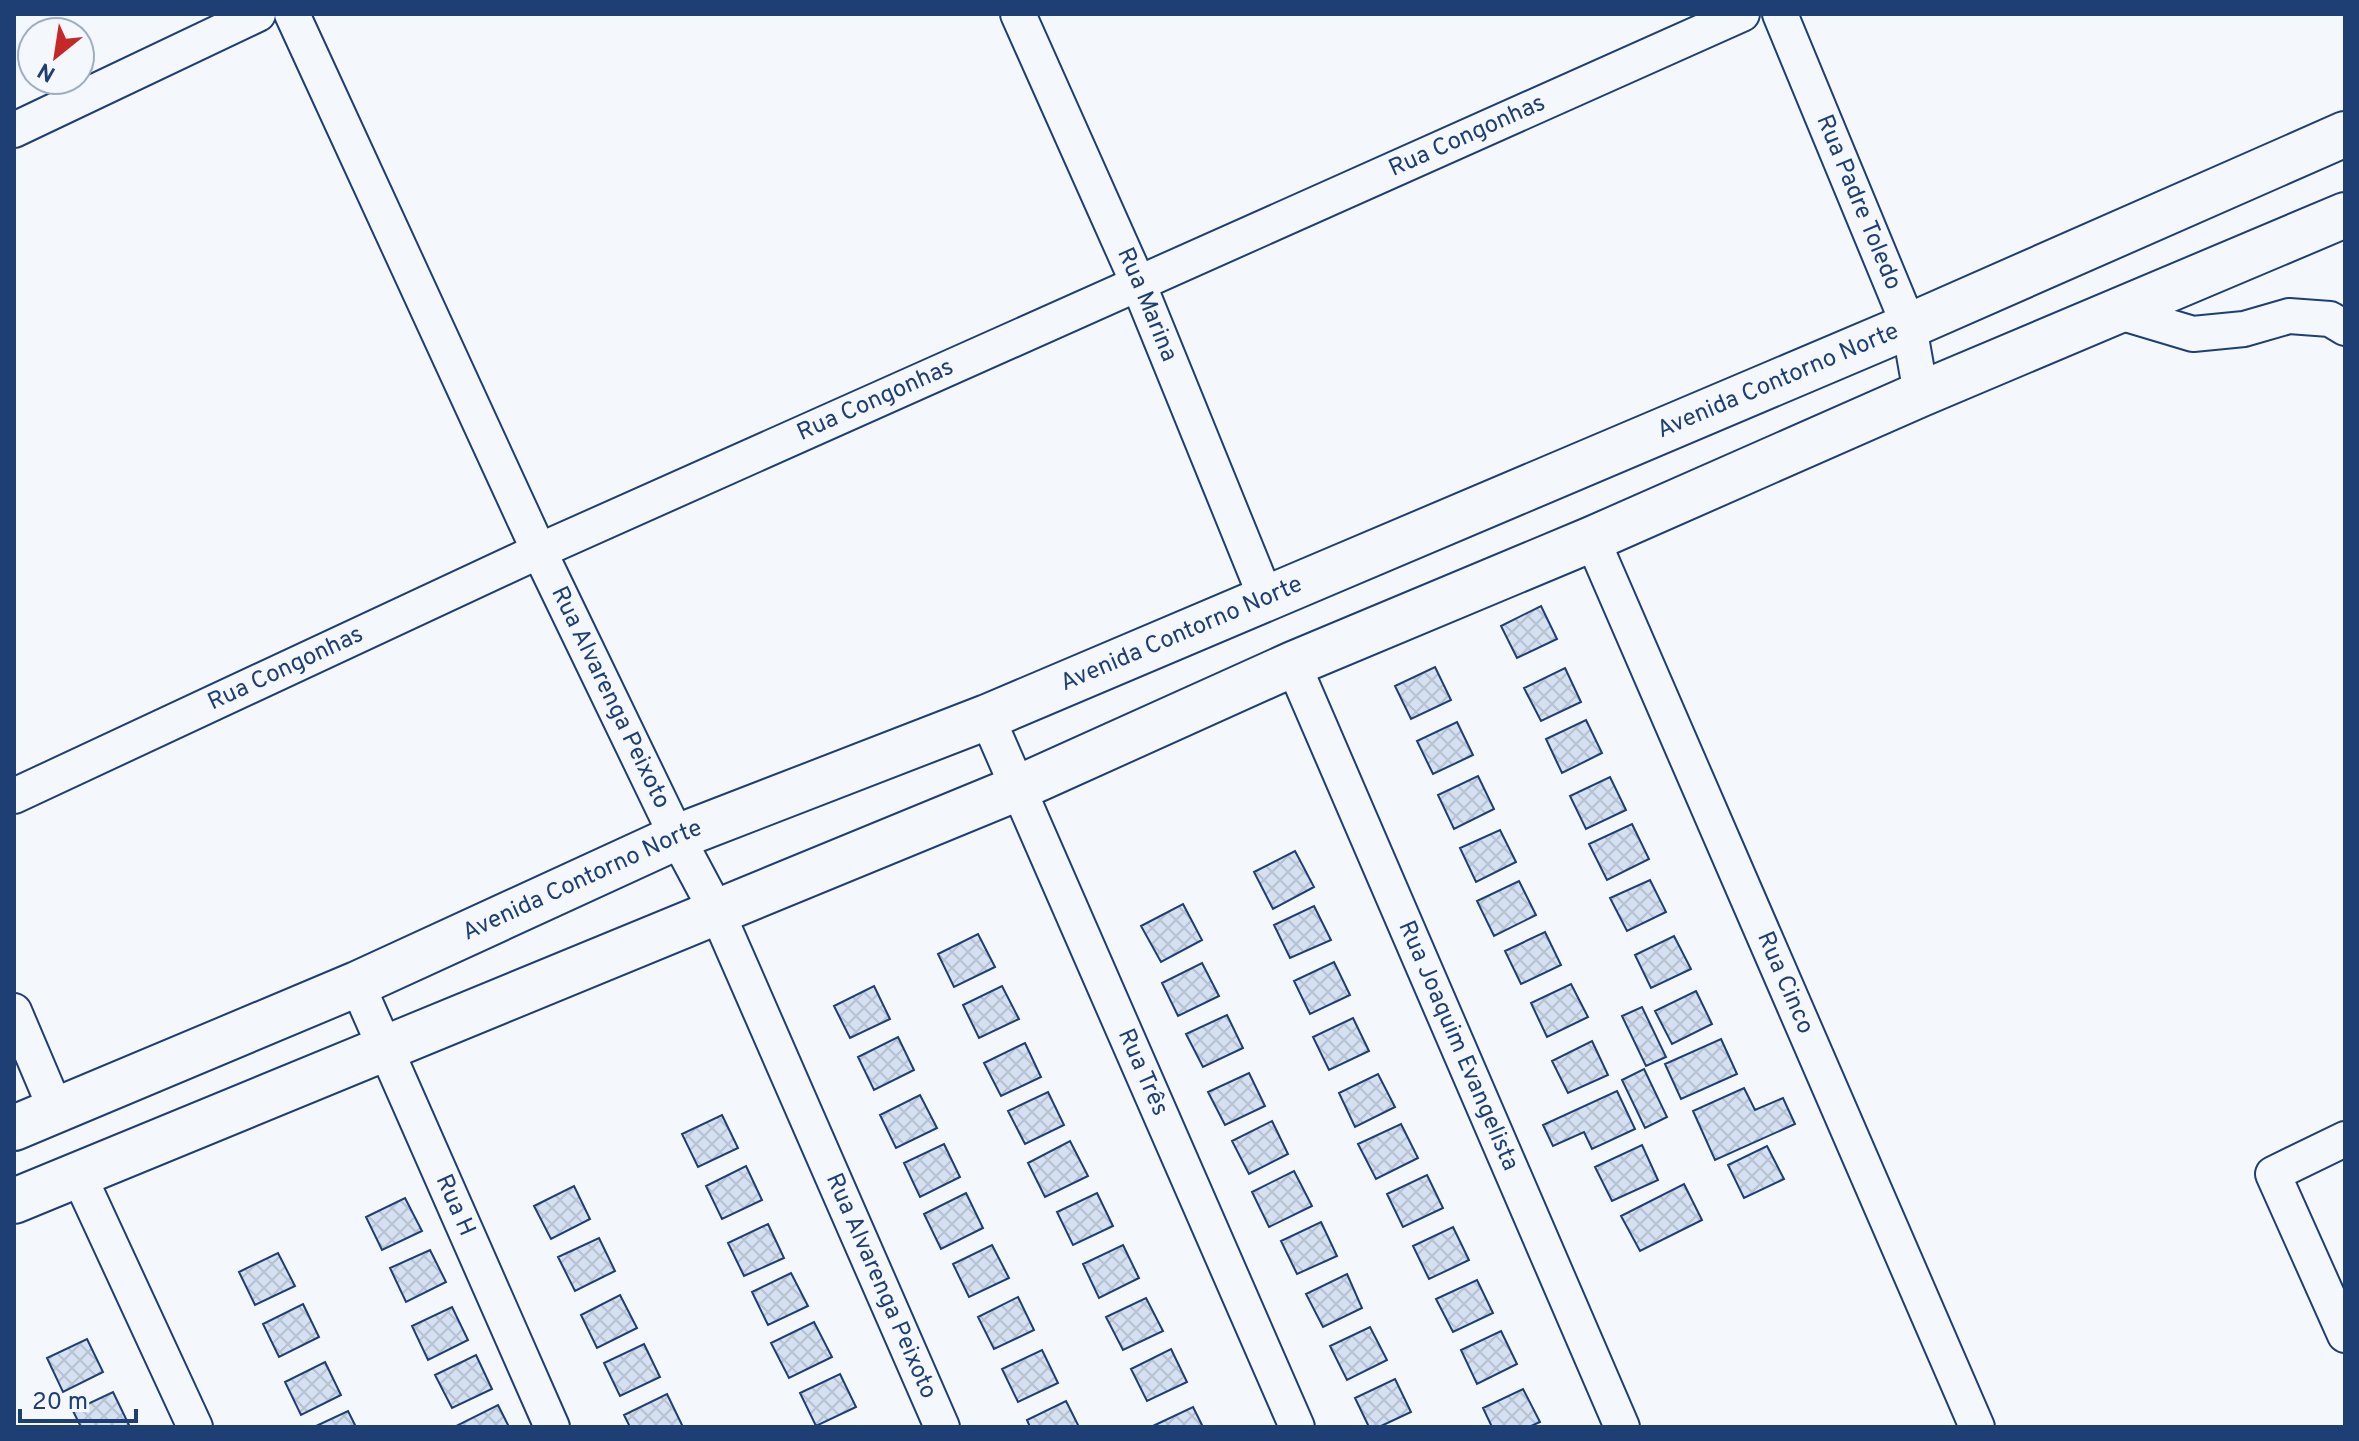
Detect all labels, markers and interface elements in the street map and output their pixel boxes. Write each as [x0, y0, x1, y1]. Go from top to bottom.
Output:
north arrow [16, 16, 96, 96]
text: N [34, 56, 61, 87]
street label: Rua Congonhas [1384, 89, 1550, 185]
street label: Rua Padre Toledo [1808, 110, 1908, 295]
street label: Rua Marina [1109, 243, 1183, 366]
street label: Avenida Contorno Norte [1653, 317, 1904, 446]
street label: Rua Congonhas [793, 353, 959, 449]
street label: Avenida Contorno Norte [1056, 570, 1307, 699]
street label: Rua Alvarenga Peixoto [543, 582, 676, 814]
street label: Rua Congonhas [203, 620, 368, 718]
street label: Avenida Contorno Norte [458, 814, 707, 948]
street label: Rua Joaquim Evangelista [1391, 916, 1525, 1176]
street label: Rua Cinco [1749, 927, 1820, 1039]
street label: Rua Três [1110, 1024, 1174, 1121]
street label: Rua Alvarenga Peixoto [818, 1169, 943, 1404]
street label: Rua H [428, 1170, 481, 1241]
scale bar [20, 1373, 136, 1423]
text: 20 m [32, 1388, 88, 1418]

